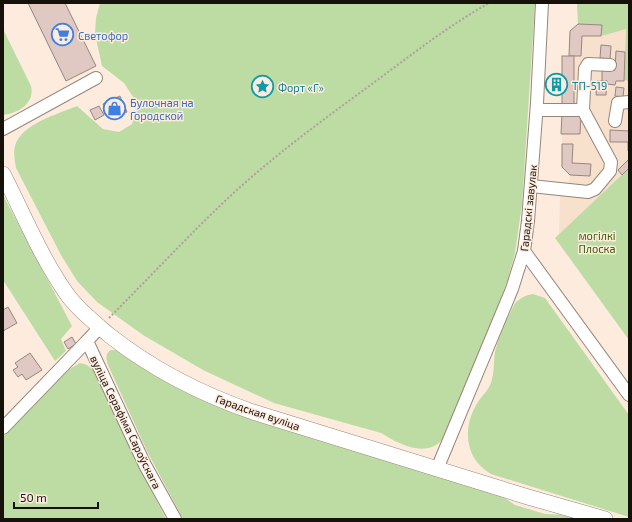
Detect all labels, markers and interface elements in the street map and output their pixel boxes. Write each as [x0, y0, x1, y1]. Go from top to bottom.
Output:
supermarket icon: Светофор [49, 22, 75, 48]
place label: Светофор [78, 29, 128, 42]
building icon: ТП-519 [544, 72, 570, 98]
place icon: Форт «Г» [250, 74, 276, 100]
place label: ТП-519 [572, 79, 607, 92]
place label: Форт «Г» [278, 81, 324, 94]
shop icon: Булочная на Городской [102, 95, 128, 121]
place label: Булочная на Городской [130, 96, 194, 122]
street label: Гарадскі завулак [517, 164, 540, 252]
park label: могілкі Плоска [578, 229, 616, 255]
street label: вуліца Серафіма Сароўскага [87, 353, 164, 491]
street label: Гарадская вуліца [214, 391, 302, 433]
scale bar [14, 484, 98, 510]
text: 50 m [20, 490, 47, 504]

